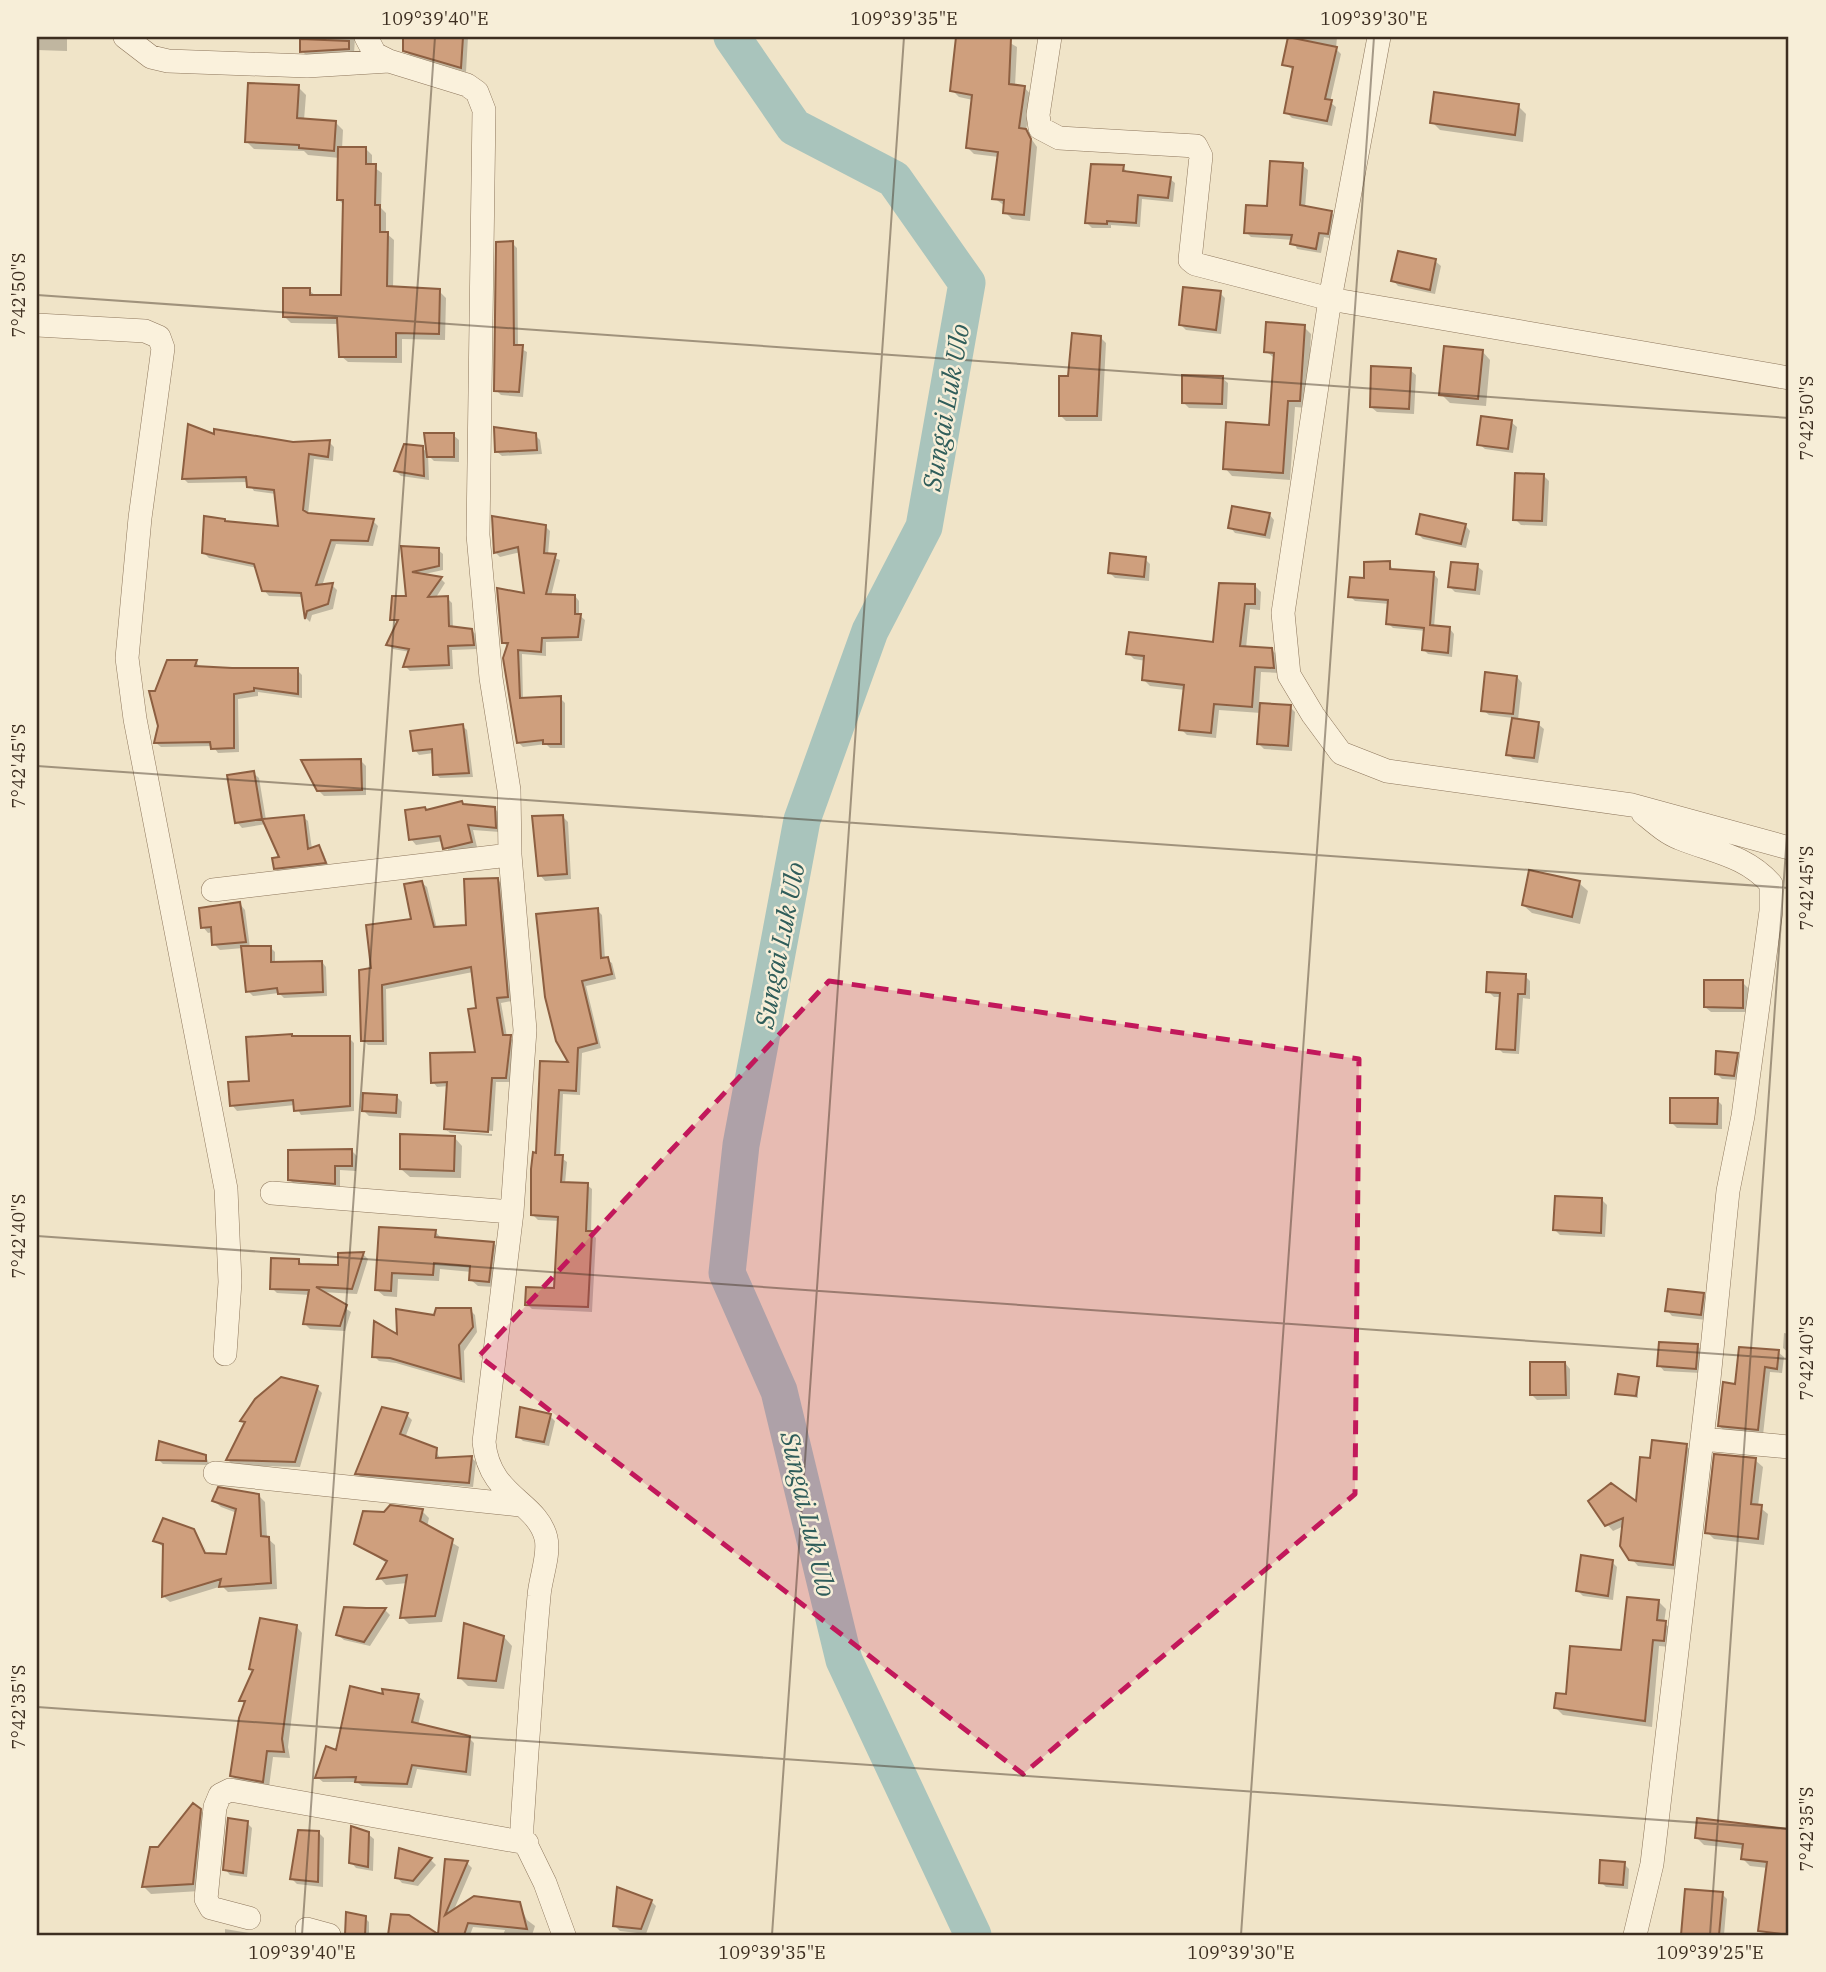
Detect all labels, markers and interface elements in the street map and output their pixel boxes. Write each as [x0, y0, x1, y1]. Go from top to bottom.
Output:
text: 109°39'40"E [381, 7, 489, 30]
text: 109°39'35"E [850, 7, 958, 30]
text: 109°39'30"E [1320, 7, 1428, 30]
text: 7°42'50"S [7, 253, 30, 337]
water label: Sungai Luk Ulo [913, 321, 976, 494]
text: 7°42'50"S [1795, 376, 1818, 460]
text: 7°42'45"S [7, 724, 30, 808]
text: 7°42'45"S [1795, 846, 1818, 930]
water label: Sungai Luk Ulo [746, 859, 812, 1032]
text: 7°42'40"S [7, 1194, 30, 1278]
text: 7°42'40"S [1795, 1316, 1818, 1400]
water label: Sungai Luk Ulo [773, 1427, 845, 1600]
text: 7°42'35"S [7, 1665, 30, 1749]
text: 7°42'35"S [1795, 1787, 1818, 1871]
text: 109°39'40"E [248, 1941, 356, 1964]
text: 109°39'35"E [718, 1941, 826, 1964]
text: 109°39'30"E [1187, 1941, 1295, 1964]
text: 109°39'25"E [1656, 1941, 1764, 1964]

